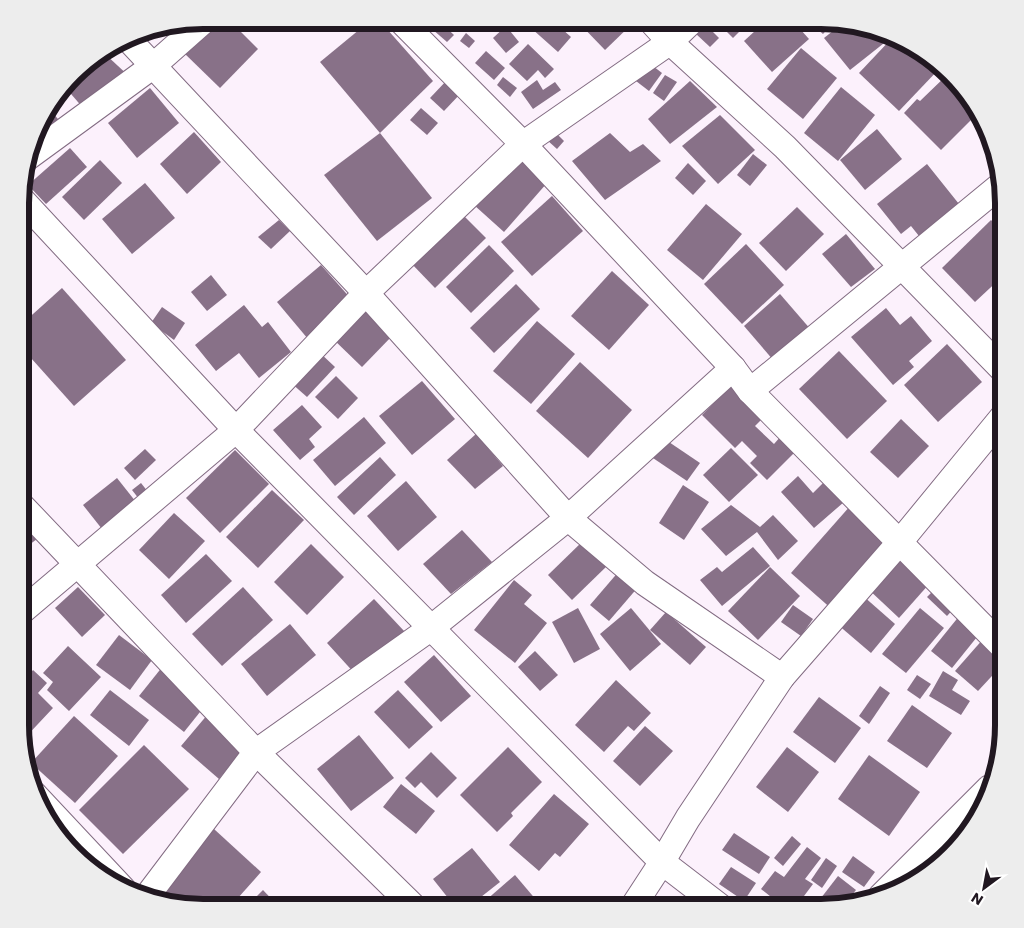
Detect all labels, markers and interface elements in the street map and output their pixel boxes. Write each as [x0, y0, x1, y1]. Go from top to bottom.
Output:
north arrow [959, 863, 1009, 913]
text: N [967, 888, 987, 910]

